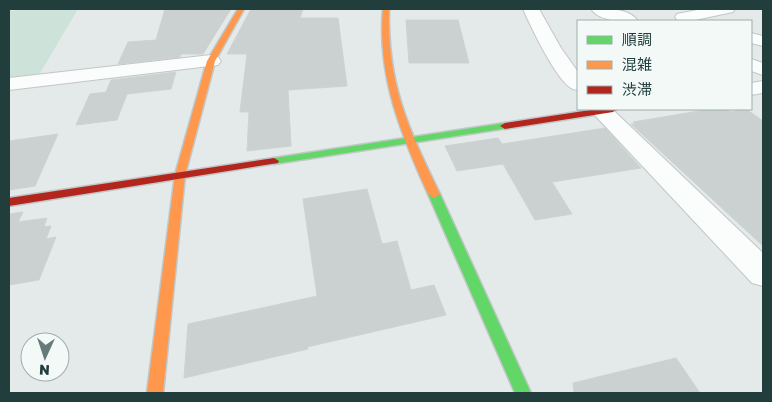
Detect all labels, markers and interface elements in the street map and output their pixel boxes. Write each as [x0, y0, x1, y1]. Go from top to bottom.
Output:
legend [577, 20, 752, 110]
text: 順調 [622, 30, 652, 48]
text: 混雑 [622, 55, 652, 73]
text: 渋滞 [622, 80, 652, 98]
north arrow [20, 332, 70, 382]
text: N [39, 362, 50, 379]

